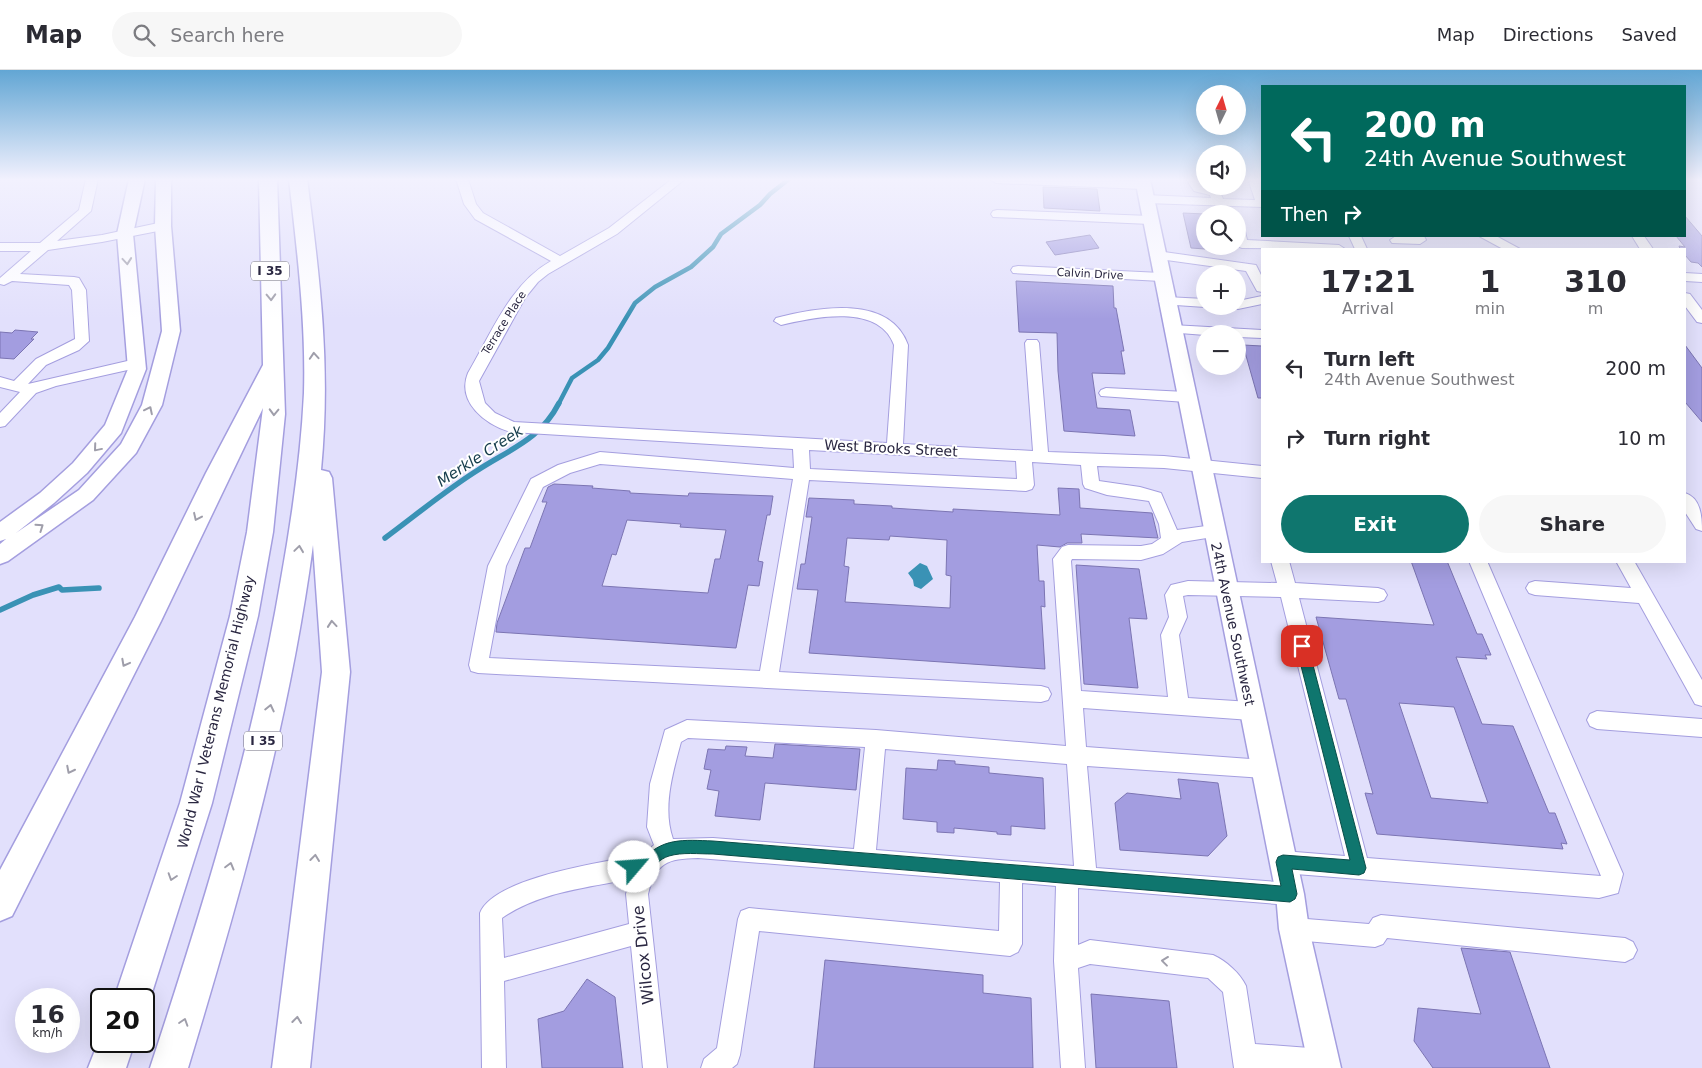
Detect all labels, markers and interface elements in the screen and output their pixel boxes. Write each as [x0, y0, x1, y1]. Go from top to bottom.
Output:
search box [112, 12, 462, 57]
text: Map [25, 21, 82, 49]
icon: search [130, 21, 158, 49]
text: Search here [170, 24, 284, 46]
text: Map [1437, 24, 1475, 45]
text: Directions [1503, 24, 1593, 45]
text: Saved [1621, 24, 1677, 45]
north arrow [1196, 85, 1246, 135]
map controls [1196, 85, 1246, 375]
icon: left [1281, 105, 1346, 170]
text: 200 m [1364, 105, 1486, 145]
button: sound [1196, 145, 1246, 195]
text: 24th Avenue Southwest [1364, 146, 1626, 171]
icon: right [1338, 200, 1366, 228]
text: Then [1281, 203, 1328, 225]
button: search [1196, 205, 1246, 255]
one-way arrow [121, 257, 132, 265]
road number: I 35 [251, 262, 289, 280]
text: 17:21 [1320, 264, 1416, 299]
text: 1 [1479, 264, 1500, 299]
text: 310 [1564, 264, 1627, 299]
button: + [1196, 265, 1246, 315]
street label: Calvin Drive [1056, 266, 1124, 282]
street label: Terrace Place [479, 289, 529, 358]
one-way arrow [265, 294, 276, 302]
text: Arrival [1342, 299, 1394, 318]
text: min [1475, 299, 1505, 318]
text: m [1588, 299, 1603, 318]
button: − [1196, 325, 1246, 375]
text: Turn left [1324, 348, 1415, 370]
one-way arrow [309, 352, 320, 360]
icon: left [1281, 354, 1309, 382]
text: 200 m [1605, 357, 1666, 379]
text: 24th Avenue Southwest [1324, 370, 1514, 389]
one-way arrow [143, 407, 153, 416]
one-way arrow [269, 408, 279, 416]
water label: Merkle Creek [434, 421, 528, 491]
icon: right [1281, 424, 1309, 452]
text: Turn right [1324, 427, 1430, 449]
text: 10 m [1617, 427, 1666, 449]
street label: West Brooks Street [824, 437, 959, 460]
one-way arrow [94, 442, 102, 451]
button: Exit [1281, 495, 1469, 553]
button: Share [1479, 495, 1666, 553]
one-way arrow [192, 512, 203, 521]
one-way arrow [34, 524, 44, 533]
street label: 24th Avenue Southwest [1208, 541, 1258, 708]
one-way arrow [294, 544, 304, 553]
street label: World War I Veterans Memorial Highway [174, 574, 258, 850]
one-way arrow [327, 619, 338, 627]
pin [1281, 625, 1323, 667]
icon: arrive [1288, 632, 1316, 660]
one-way arrow [121, 658, 131, 667]
one-way arrow [264, 704, 275, 713]
road number: I 35 [244, 731, 282, 750]
one-way arrow [66, 765, 76, 774]
position arrow [607, 840, 659, 892]
one-way arrow [309, 854, 320, 862]
one-way arrow [225, 862, 235, 870]
one-way arrow [168, 873, 178, 881]
street label: Wilcox Drive [628, 904, 658, 1006]
one-way arrow [1160, 956, 1168, 967]
speed limit sign: 20 [90, 988, 155, 1053]
text: 16 [30, 1000, 65, 1029]
one-way arrow [291, 1015, 302, 1023]
one-way arrow [178, 1018, 188, 1026]
text: km/h [32, 1026, 63, 1040]

